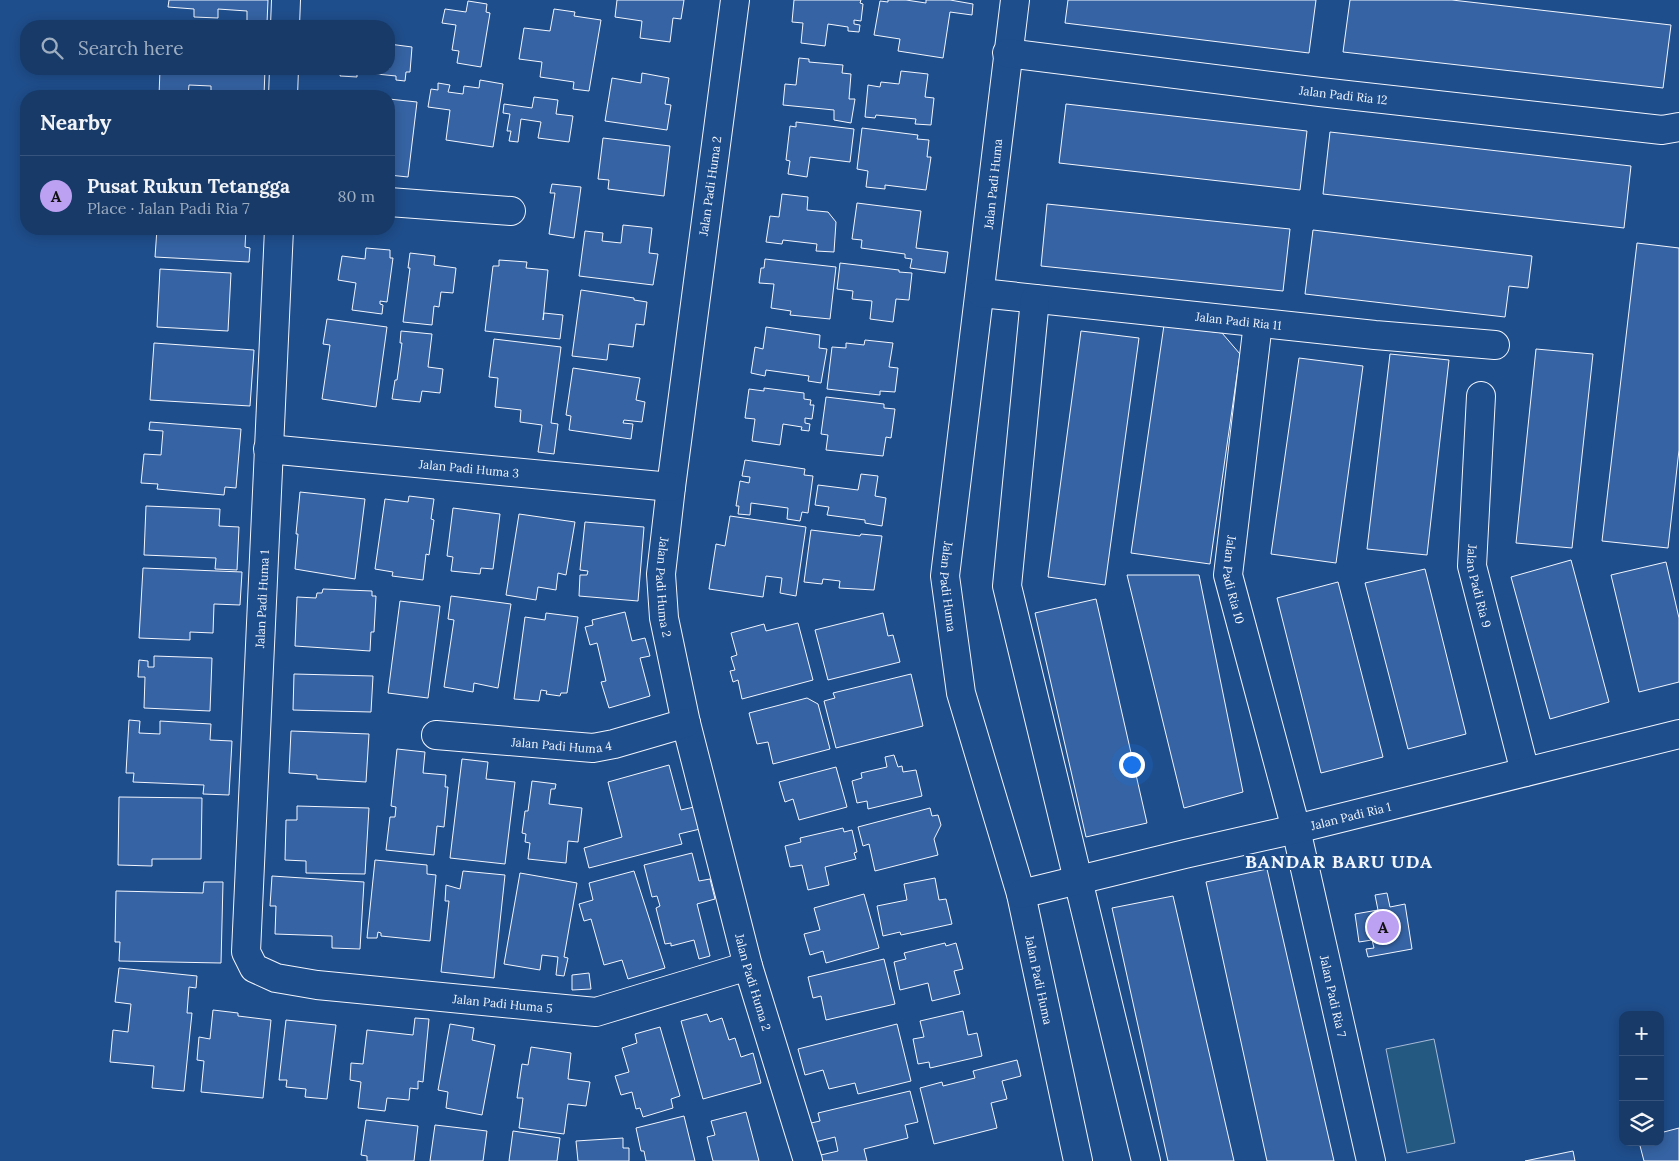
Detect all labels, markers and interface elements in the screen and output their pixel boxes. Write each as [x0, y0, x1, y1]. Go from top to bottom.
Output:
search box [20, 20, 395, 75]
icon: search [38, 34, 66, 62]
text: Search here [78, 36, 184, 60]
street label: Jalan Padi Ria 12 [1297, 82, 1388, 107]
text: Nearby [40, 109, 111, 136]
street label: Jalan Padi Huma 2 [695, 135, 724, 238]
street label: Jalan Padi Huma [981, 138, 1005, 231]
text: Pusat Rukun Tetangga [87, 174, 290, 198]
text: A [51, 186, 61, 206]
text: 80 m [338, 186, 375, 206]
text: Place · Jalan Padi Ria 7 [87, 198, 250, 218]
street label: Jalan Padi Ria 11 [1194, 308, 1282, 332]
street label: Jalan Padi Huma 3 [417, 456, 520, 480]
street label: Jalan Padi Ria 10 [1220, 534, 1248, 625]
street label: Jalan Padi Huma 2 [653, 535, 675, 638]
street label: Jalan Padi Huma [937, 540, 960, 633]
street label: Jalan Padi Ria 9 [1464, 543, 1495, 629]
street label: Jalan Padi Huma 1 [252, 550, 272, 649]
street label: Jalan Padi Huma 4 [510, 734, 613, 756]
your location [1119, 752, 1145, 778]
street label: Jalan Padi Ria 1 [1308, 798, 1392, 833]
district label: BANDAR BARU UDA [1245, 850, 1433, 873]
pin: A [1367, 908, 1399, 946]
street label: Jalan Padi Huma 2 [732, 931, 775, 1033]
street label: Jalan Padi Huma [1022, 933, 1056, 1026]
street label: Jalan Padi Ria 7 [1317, 953, 1350, 1039]
street label: Jalan Padi Huma 5 [451, 991, 553, 1015]
map controls [1619, 1011, 1664, 1146]
button: + [1619, 1011, 1664, 1056]
button: − [1619, 1056, 1664, 1101]
button: layers [1619, 1101, 1664, 1146]

